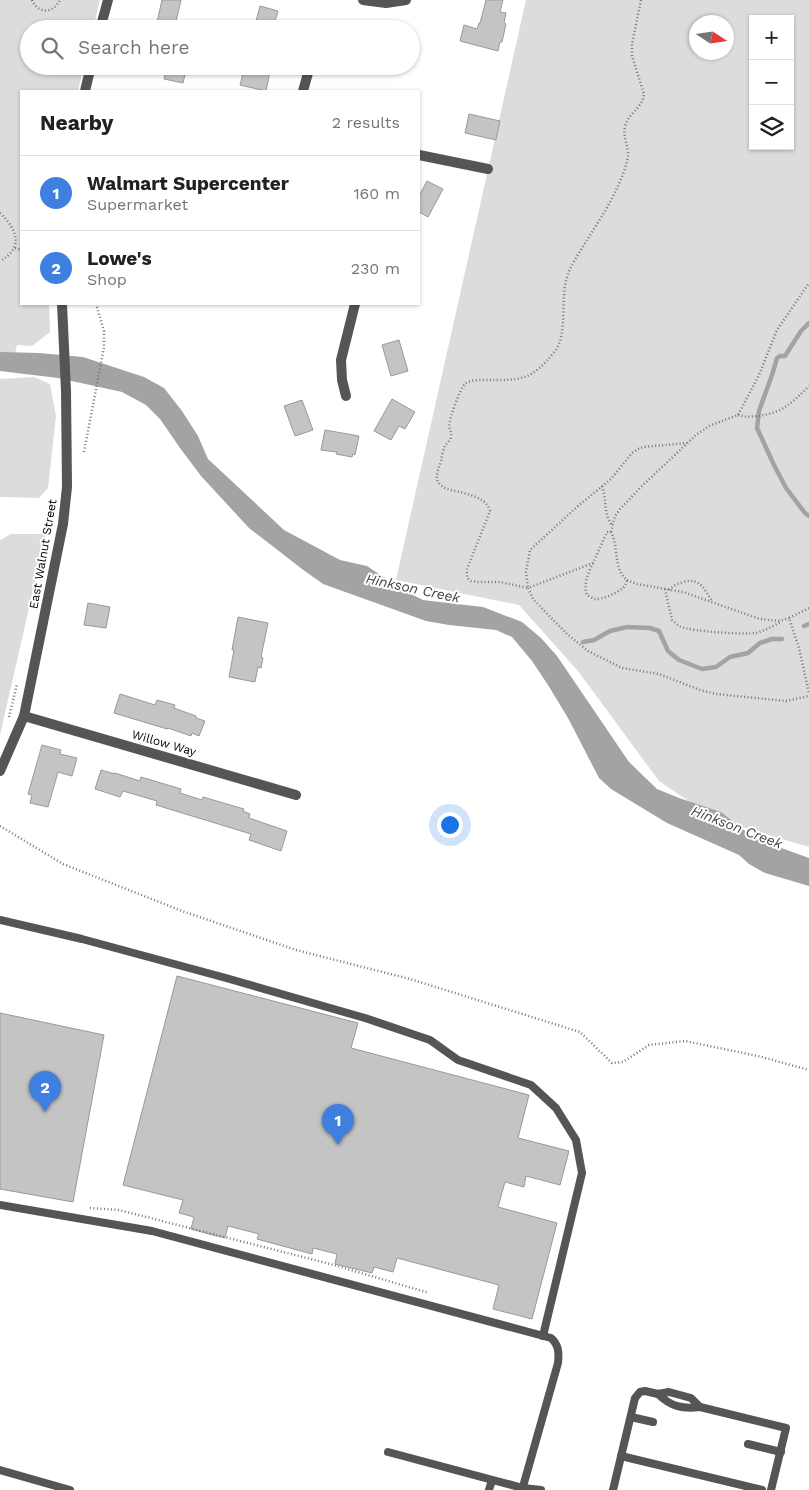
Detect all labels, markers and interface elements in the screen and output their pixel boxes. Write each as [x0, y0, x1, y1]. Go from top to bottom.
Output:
north arrow [689, 15, 734, 60]
map controls [749, 15, 794, 150]
button: + [749, 15, 794, 60]
search box [20, 20, 420, 75]
icon: search [38, 34, 66, 62]
text: Search here [78, 36, 189, 59]
button: − [749, 60, 794, 105]
button: layers [749, 105, 794, 150]
text: Nearby [40, 110, 113, 135]
text: 2 results [332, 113, 400, 132]
text: Walmart Supercenter [87, 172, 289, 195]
text: 1 [53, 184, 59, 203]
text: 160 m [353, 184, 400, 203]
text: Supermarket [87, 195, 188, 214]
text: Lowe's [87, 247, 152, 270]
text: 2 [51, 259, 61, 278]
text: 230 m [351, 259, 400, 278]
text: Shop [87, 270, 127, 289]
street label: East Walnut Street [26, 498, 60, 610]
water label: Hinkson Creek [364, 570, 462, 606]
street label: Willow Way [130, 727, 199, 759]
water label: Hinkson Creek [689, 802, 785, 852]
your location [437, 812, 463, 838]
pin: 2 [29, 1071, 61, 1112]
pin: 1 [322, 1104, 354, 1145]

